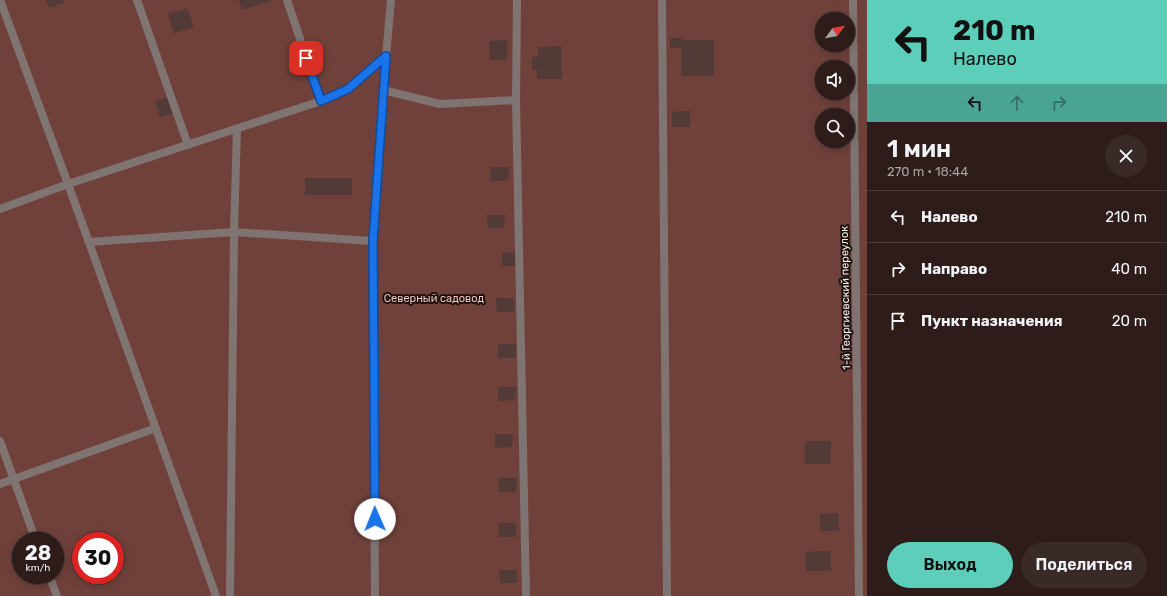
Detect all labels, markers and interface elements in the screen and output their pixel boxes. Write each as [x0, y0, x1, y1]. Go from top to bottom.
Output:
north arrow [815, 12, 855, 52]
map controls [815, 12, 855, 148]
text: 210 m [953, 14, 1036, 47]
icon: left [887, 16, 939, 68]
pin [289, 41, 323, 75]
icon: arrive [295, 47, 317, 69]
text: Налево [953, 48, 1017, 70]
button: sound [815, 60, 855, 100]
icon: left [964, 92, 986, 114]
icon: ahead [1006, 92, 1028, 114]
icon: right [1048, 92, 1070, 114]
button: search [815, 108, 855, 148]
text: 1 мин [887, 135, 951, 163]
button: close [1105, 135, 1147, 177]
text: 270 m · 18:44 [887, 164, 968, 179]
icon: left [887, 206, 909, 228]
text: Налево [921, 208, 978, 226]
text: 210 m [1105, 208, 1147, 226]
street label: 1-й Георгиевский переулок [838, 226, 853, 370]
icon: right [887, 258, 909, 280]
text: Направо [921, 260, 987, 278]
text: 40 m [1111, 260, 1147, 278]
park label: Северный садовод [384, 292, 485, 305]
icon: arrive [887, 310, 909, 332]
text: Пункт назначения [921, 312, 1063, 330]
text: 20 m [1112, 312, 1147, 330]
position arrow [354, 498, 396, 540]
speed limit sign: 30 [72, 532, 124, 584]
text: 28 [25, 541, 51, 565]
button: Выход [887, 542, 1013, 588]
button: Поделиться [1021, 542, 1147, 588]
text: km/h [26, 562, 50, 574]

